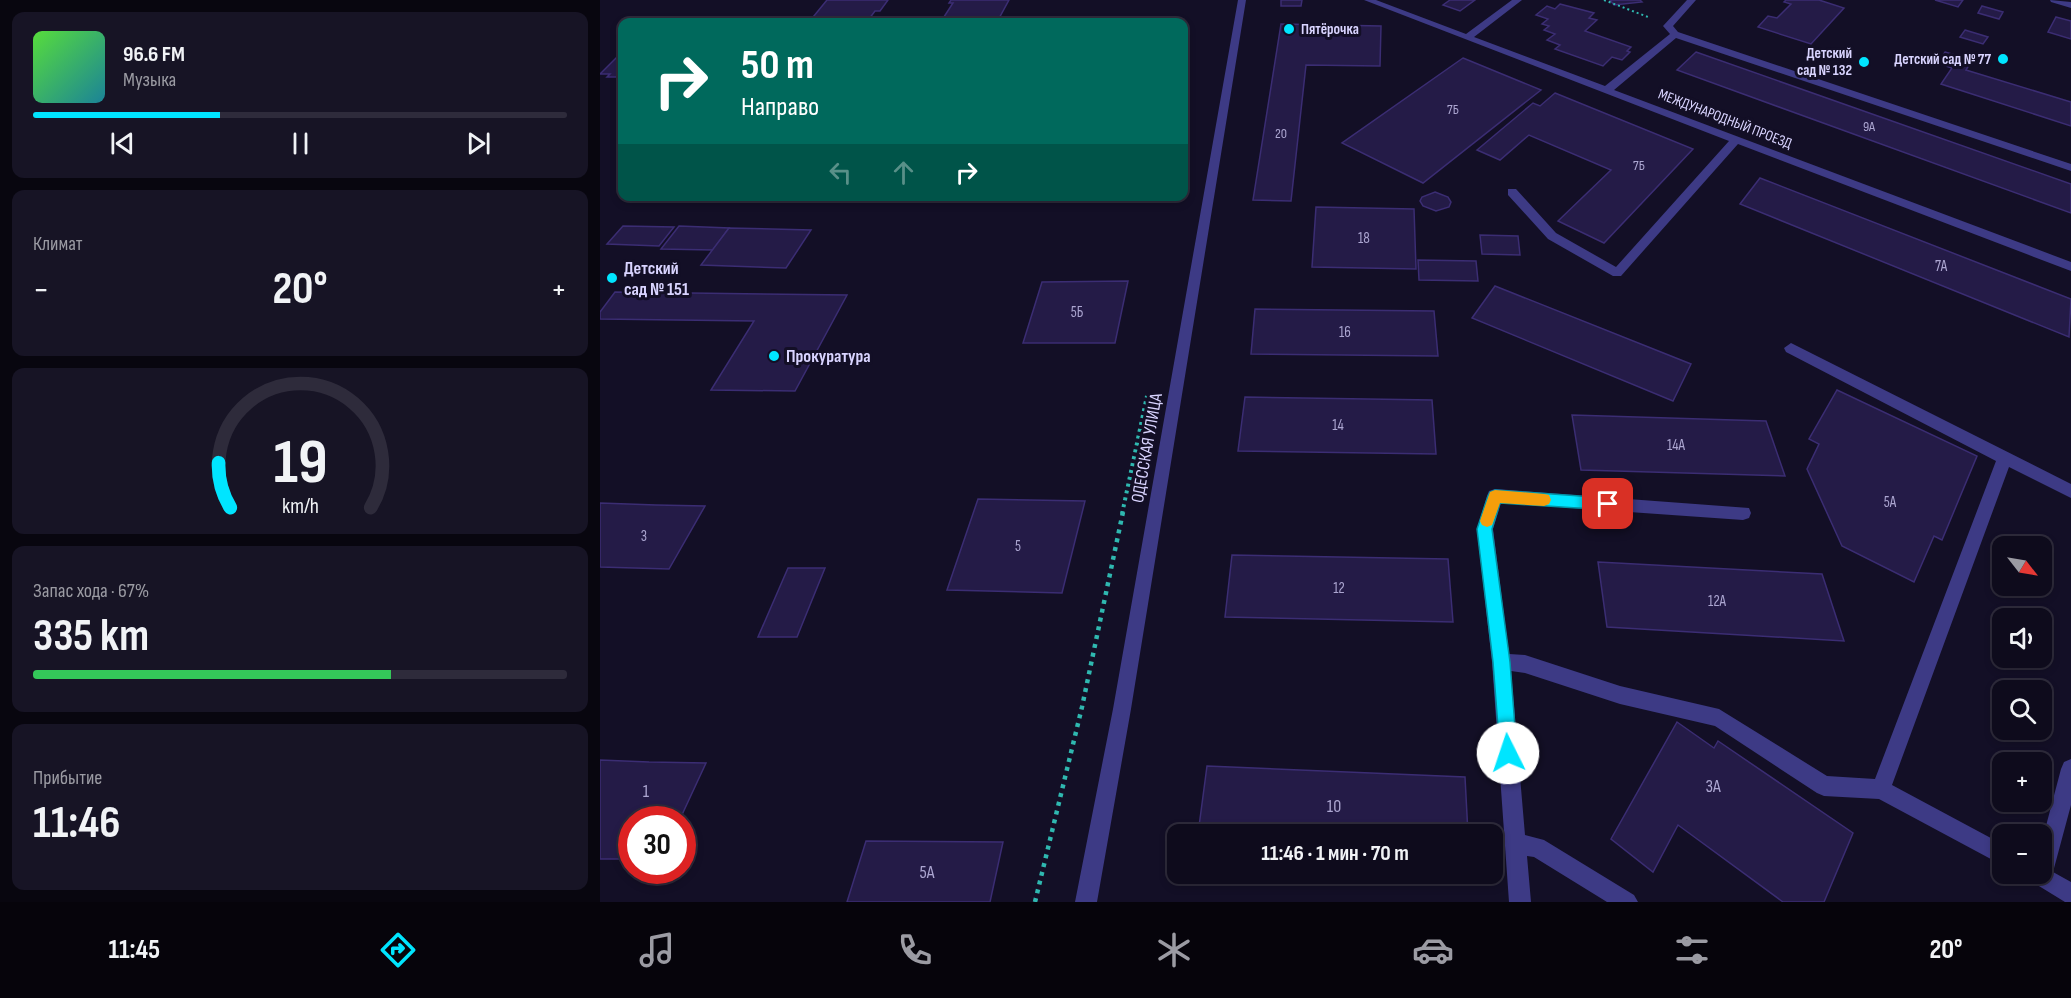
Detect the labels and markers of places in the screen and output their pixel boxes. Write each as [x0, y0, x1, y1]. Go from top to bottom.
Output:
place label: Пятёрочка [1301, 20, 1359, 39]
marker: Пятёрочка [1282, 22, 1296, 36]
place label: Детский сад № 132 [1797, 44, 1852, 80]
place label: Детский сад № 77 [1894, 50, 1991, 69]
marker: Детский сад № 77 [1996, 52, 2010, 66]
marker: Детский сад № 132 [1857, 55, 1871, 69]
place label: Детский сад № 151 [624, 258, 689, 300]
marker: Детский сад № 151 [605, 271, 619, 285]
place label: Прокуратура [786, 346, 871, 367]
marker: Прокуратура [767, 349, 781, 363]
pin [1582, 478, 1633, 529]

